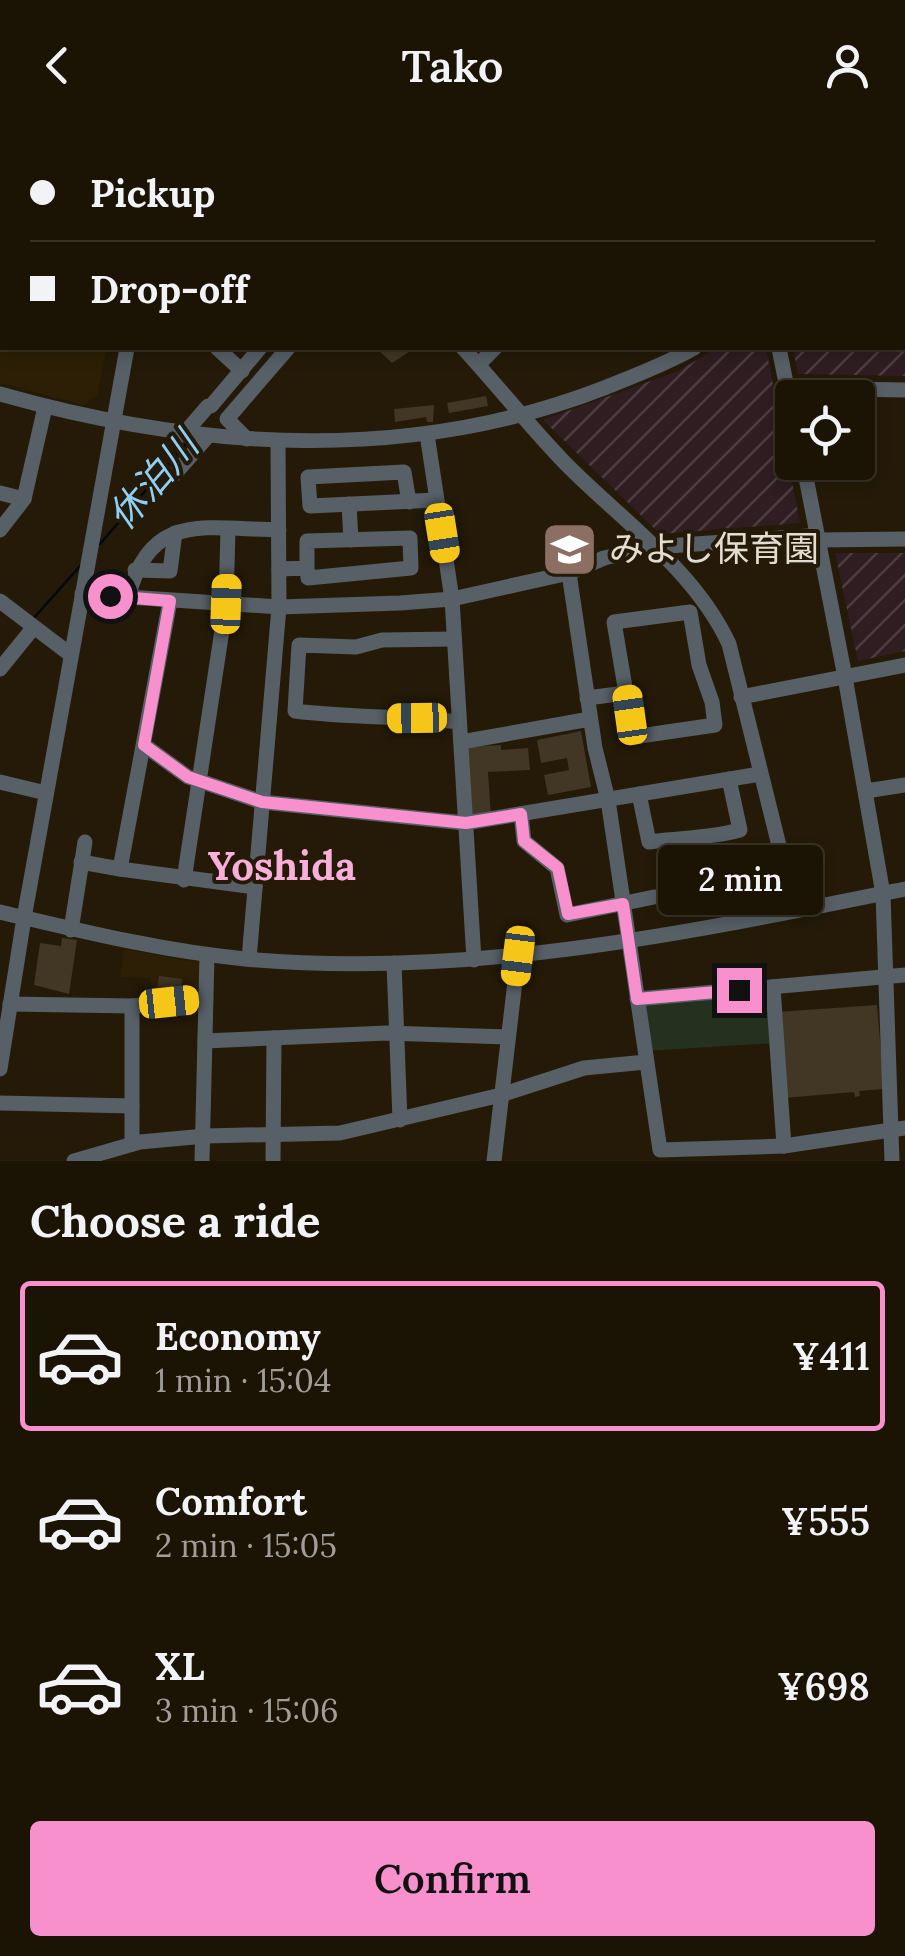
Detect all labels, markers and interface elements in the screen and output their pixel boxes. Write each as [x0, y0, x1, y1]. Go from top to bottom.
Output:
text: Tako [401, 37, 504, 94]
icon: back [30, 38, 85, 93]
icon: person [820, 38, 875, 93]
text: Pickup [90, 169, 215, 217]
text: Drop-off [90, 265, 248, 313]
map controls [775, 380, 875, 480]
button: locate [775, 380, 875, 480]
water label: 休泊川 [97, 419, 210, 539]
car [422, 501, 462, 565]
school or university icon: みよし保育園 [540, 519, 600, 579]
place label: みよし保育園 [609, 526, 819, 571]
car [210, 573, 242, 635]
route start [88, 574, 133, 619]
car [611, 683, 649, 747]
car [387, 702, 447, 734]
district label: Yoshida [208, 840, 356, 891]
callout: 2 min [656, 845, 822, 915]
text: 2 min [698, 859, 783, 900]
car [499, 924, 537, 988]
route end [717, 968, 762, 1013]
car [138, 984, 200, 1020]
text: Choose a ride [30, 1192, 320, 1249]
icon: car [35, 1311, 125, 1401]
text: Economy [155, 1312, 321, 1360]
text: ¥411 [792, 1332, 870, 1380]
text: 1 min · 15:04 [155, 1360, 331, 1401]
icon: car [35, 1476, 125, 1566]
text: Comfort [155, 1477, 307, 1525]
text: ¥555 [781, 1497, 870, 1545]
text: 2 min · 15:05 [155, 1525, 337, 1566]
icon: car [35, 1641, 125, 1731]
text: XL [155, 1642, 205, 1690]
text: ¥698 [777, 1662, 870, 1710]
text: 3 min · 15:06 [155, 1690, 339, 1731]
button: Confirm [30, 1821, 875, 1936]

